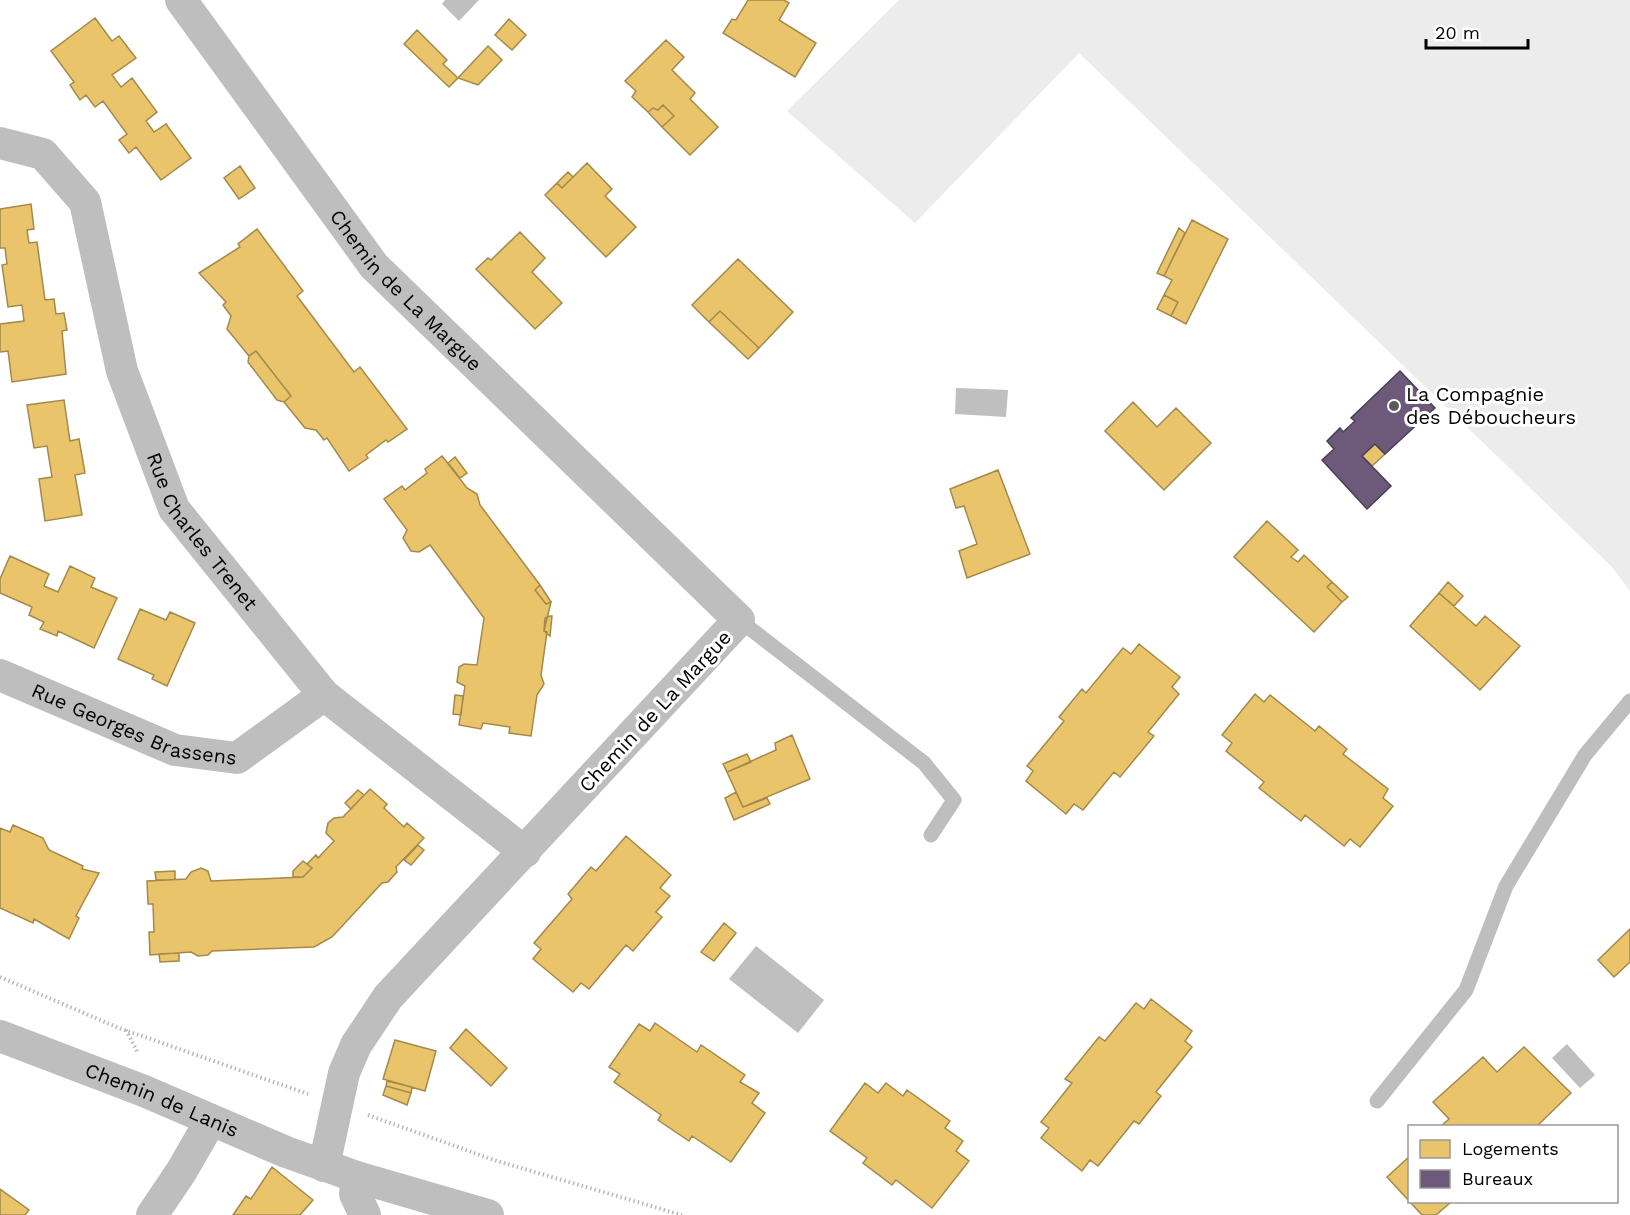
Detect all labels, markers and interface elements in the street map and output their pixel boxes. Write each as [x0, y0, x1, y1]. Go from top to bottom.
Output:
scale bar [1426, 12, 1528, 50]
text: 20 m [1435, 22, 1480, 43]
street label: Chemin de La Margue [325, 205, 487, 376]
place label: La Compagnie des Déboucheurs [1406, 382, 1576, 429]
marker: La Compagnie des Déboucheurs [1387, 399, 1401, 413]
street label: Rue Charles Trenet [142, 449, 263, 615]
street label: Chemin de La Margue [574, 625, 736, 797]
street label: Rue Georges Brassens [28, 678, 238, 770]
street label: Chemin de Lanis [82, 1058, 242, 1142]
legend [1408, 1125, 1618, 1203]
text: Logements [1462, 1138, 1559, 1159]
text: Bureaux [1462, 1168, 1533, 1189]

